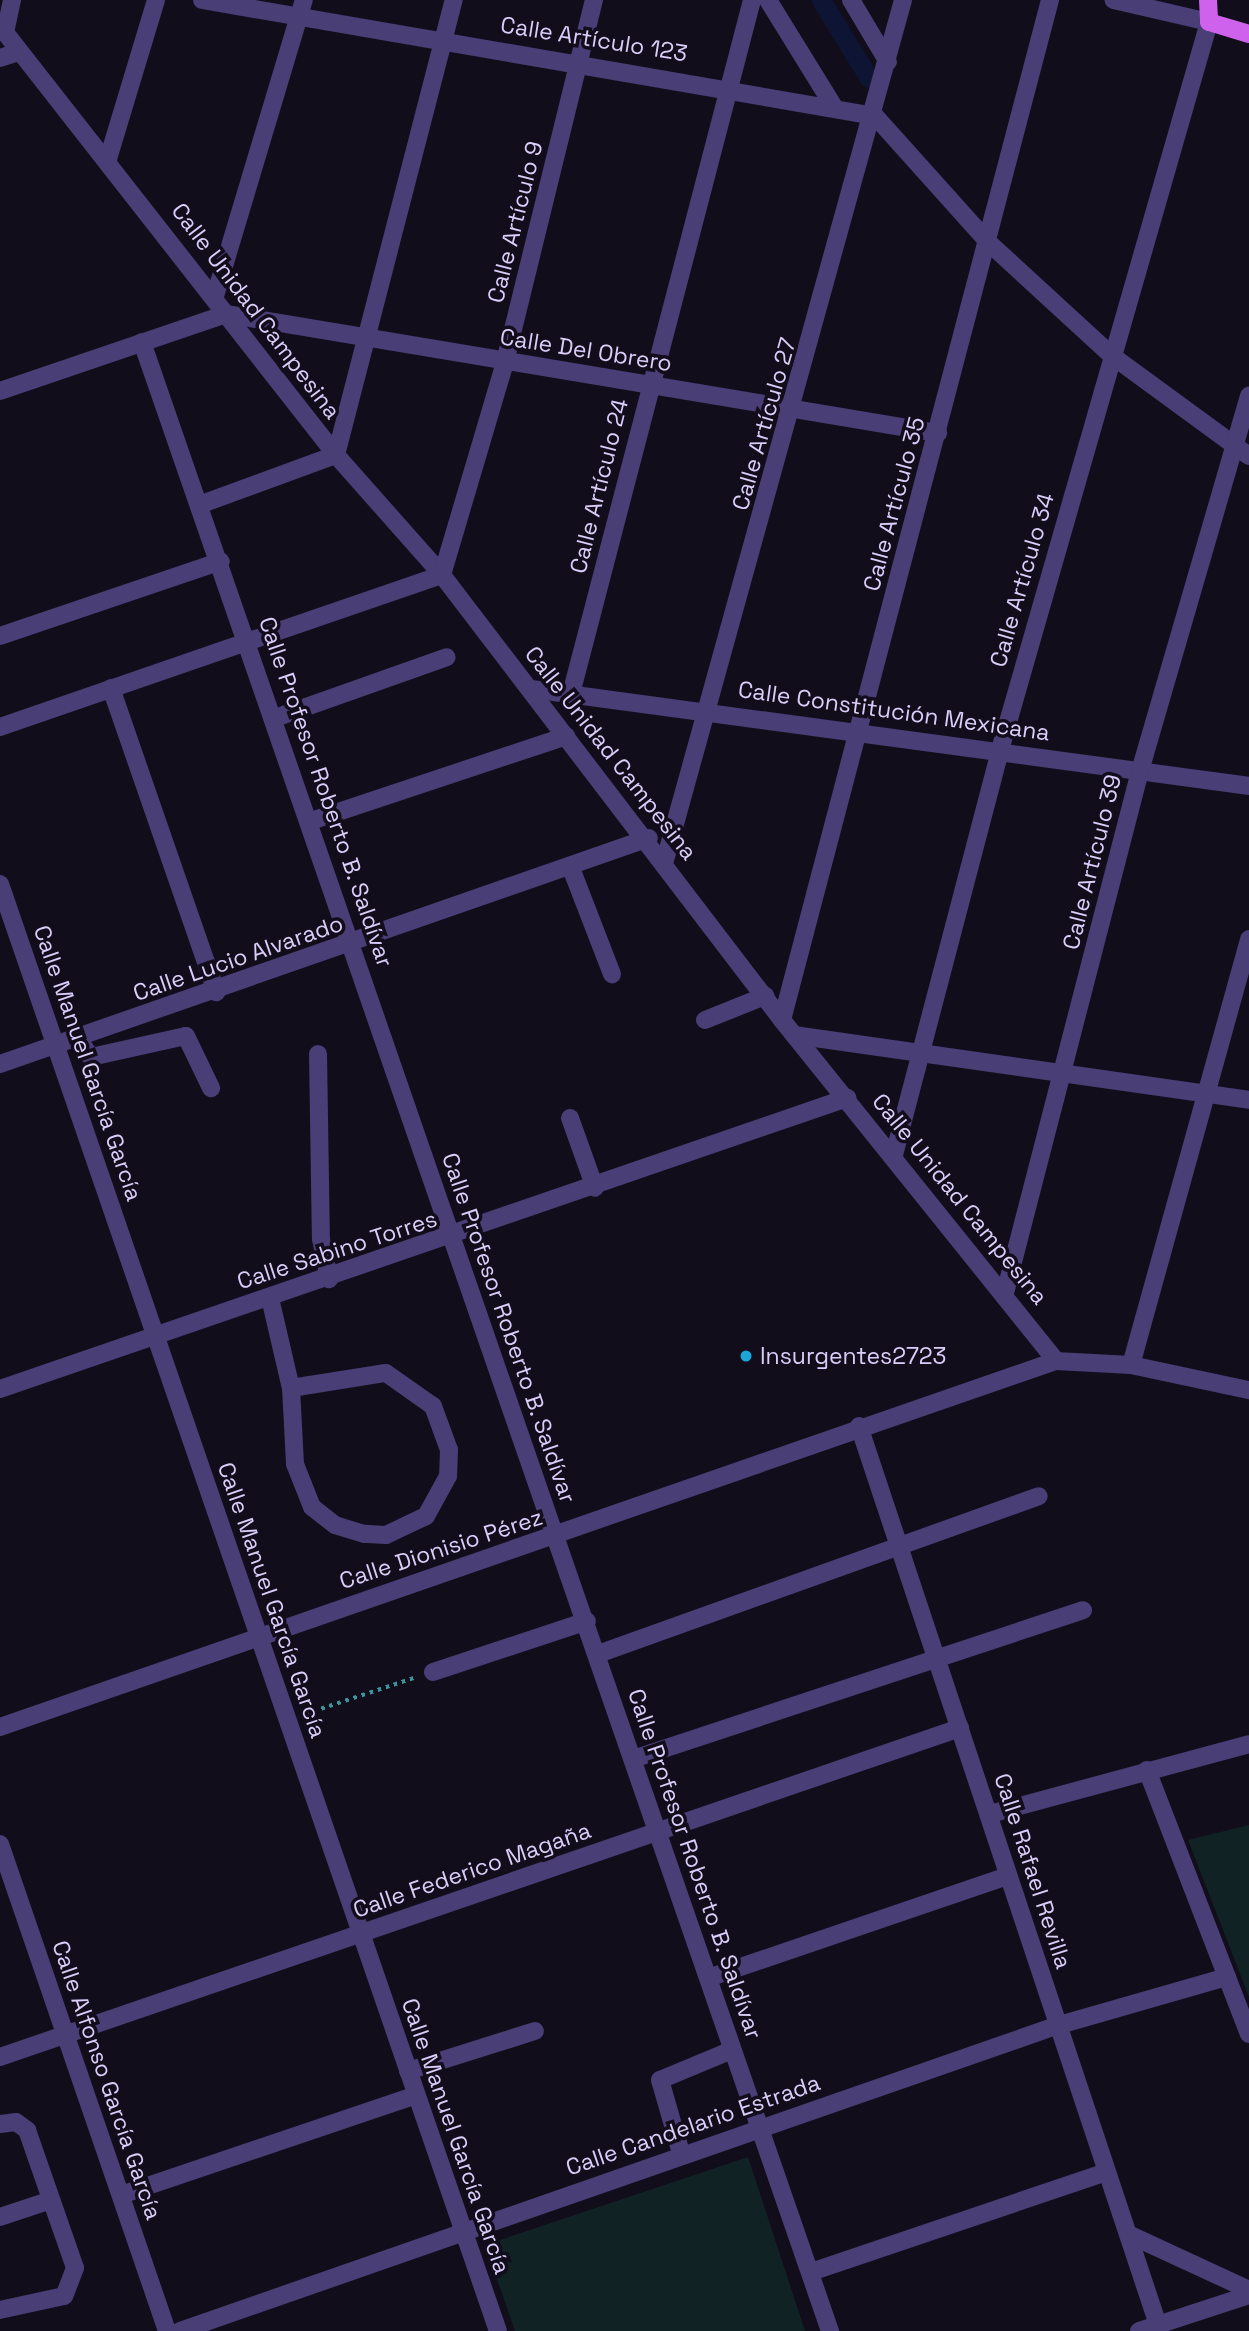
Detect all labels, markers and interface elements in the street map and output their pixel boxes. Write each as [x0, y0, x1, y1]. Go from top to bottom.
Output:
street label: Calle Artículo 123 [498, 11, 690, 67]
street label: Calle Artículo 9 [482, 138, 548, 306]
street label: Calle Unidad Campesina [166, 197, 346, 425]
street label: Calle Del Obrero [498, 323, 674, 377]
street label: Calle Artículo 27 [726, 334, 802, 514]
street label: Calle Artículo 24 [564, 396, 634, 576]
street label: Calle Artículo 35 [857, 414, 931, 594]
street label: Calle Artículo 34 [984, 490, 1060, 670]
street label: Calle Profesor Roberto B. Saldívar [253, 613, 399, 971]
street label: Calle Unidad Campesina [519, 641, 703, 865]
street label: Calle Constitución Mexicana [736, 675, 1052, 747]
street label: Calle Artículo 39 [1057, 771, 1127, 953]
street label: Calle Lucio Alvarado [129, 909, 347, 1007]
street label: Calle Manuel García García [28, 922, 148, 1204]
street label: Calle Unidad Campesina [866, 1088, 1054, 1310]
street label: Calle Profesor Roberto B. Saldívar [436, 1149, 582, 1507]
street label: Calle Sabino Torres [233, 1205, 441, 1295]
place label: Insurgentes2723 [760, 1342, 946, 1370]
marker: Insurgentes2723 [738, 1348, 754, 1364]
street label: Calle Manuel García García [212, 1459, 332, 1741]
street label: Calle Dionisio Pérez [336, 1503, 546, 1595]
street label: Calle Profesor Roberto B. Saldívar [622, 1685, 768, 2043]
street label: Calle Rafael Revilla [988, 1770, 1078, 1972]
street label: Calle Federico Magaña [350, 1816, 594, 1924]
street label: Calle Alfonso García García [46, 1937, 168, 2223]
street label: Calle Manuel García García [396, 1995, 516, 2277]
street label: Calle Candelario Estrada [562, 2068, 824, 2182]

